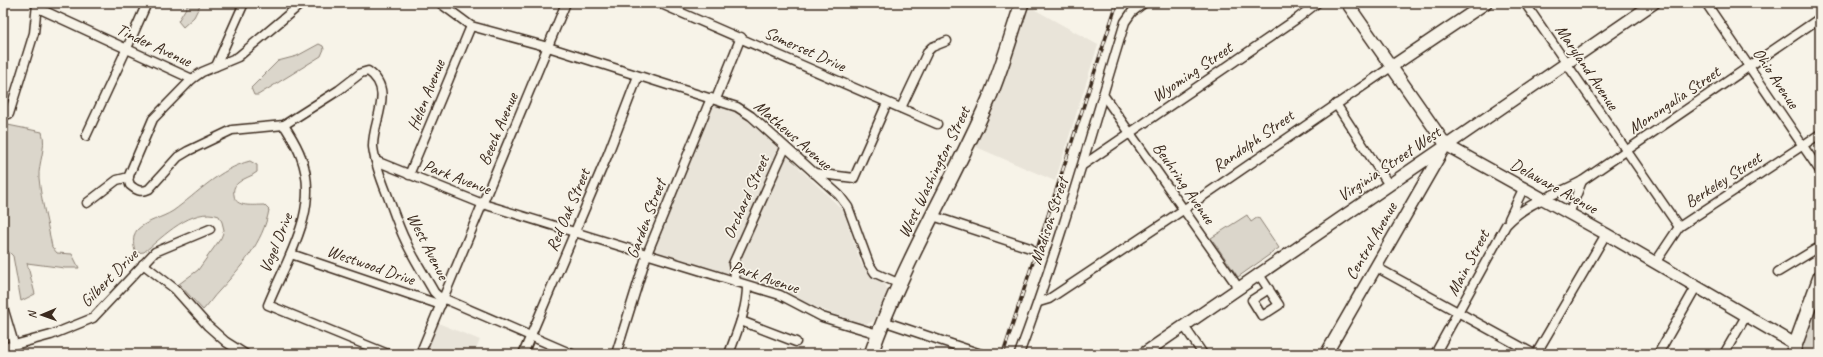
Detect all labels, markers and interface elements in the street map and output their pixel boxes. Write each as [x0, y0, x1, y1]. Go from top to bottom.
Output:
street label: Tinder Avenue [113, 19, 196, 72]
street label: Maryland Avenue [1551, 20, 1624, 115]
street label: Somerset Drive [761, 22, 850, 77]
street label: Wyoming Street [1148, 36, 1238, 107]
street label: Ohio Avenue [1748, 44, 1805, 114]
street label: Helen Avenue [402, 55, 450, 133]
street label: Monongalia Street [1624, 60, 1726, 138]
street label: Beech Avenue [473, 88, 523, 168]
street label: Mathews Avenue [750, 95, 837, 176]
street label: West Washington Street [893, 101, 976, 241]
street label: Randolph Street [1208, 104, 1300, 177]
street label: Virginia Street West [1334, 120, 1446, 206]
street label: Beuhring Avenue [1148, 138, 1221, 229]
street label: Berkeley Street [1681, 146, 1767, 213]
street label: Orchard Street [718, 150, 775, 242]
street label: Delaware Avenue [1507, 154, 1602, 219]
street label: Park Avenue [420, 155, 495, 200]
street label: Red Oak Street [541, 163, 596, 254]
street label: Madison Street [1025, 173, 1074, 267]
street label: Garden Street [621, 174, 671, 261]
street label: Central Avenue [1340, 197, 1402, 283]
street label: Vogel Drive [255, 209, 298, 276]
street label: West Avenue [402, 209, 455, 284]
street label: Main Street [1442, 225, 1495, 299]
street label: Westwood Drive [324, 240, 419, 290]
street label: Gilbert Drive [76, 244, 143, 311]
street label: Park Avenue [728, 256, 803, 299]
north arrow [22, 295, 62, 335]
text: N [25, 310, 39, 319]

